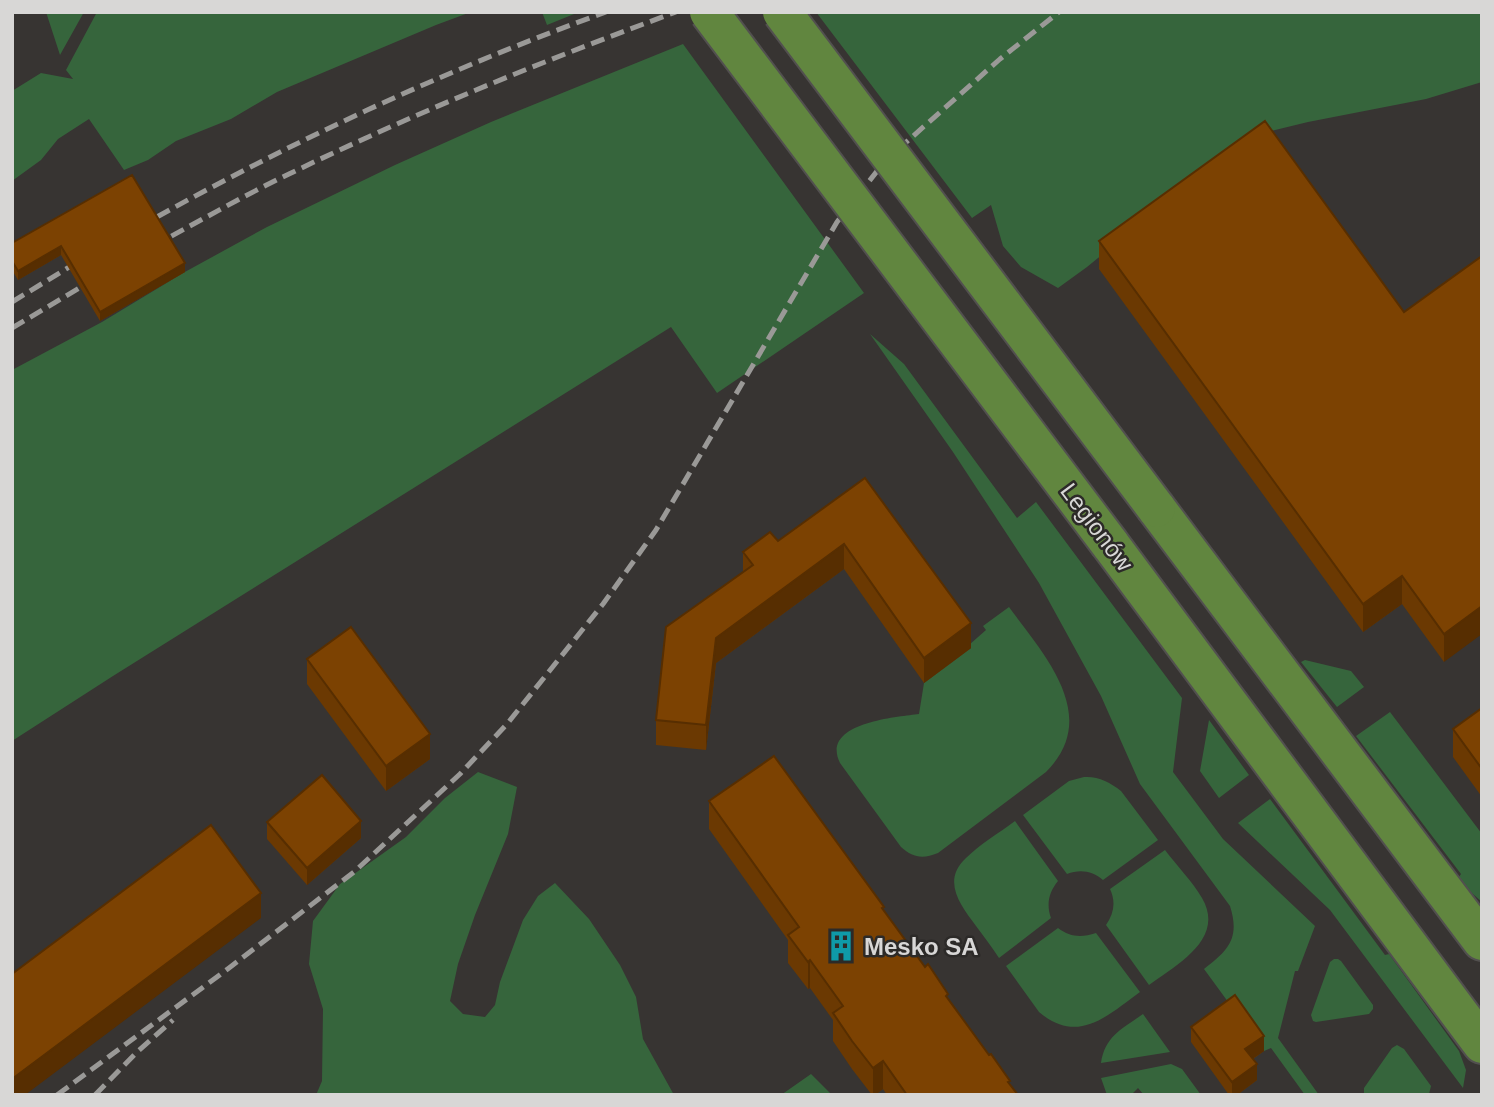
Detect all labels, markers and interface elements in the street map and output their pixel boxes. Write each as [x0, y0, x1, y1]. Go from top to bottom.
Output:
street label: Legionów [1055, 478, 1139, 577]
building icon: Mesko SA [824, 929, 858, 963]
place label: Mesko SA [864, 933, 979, 960]

